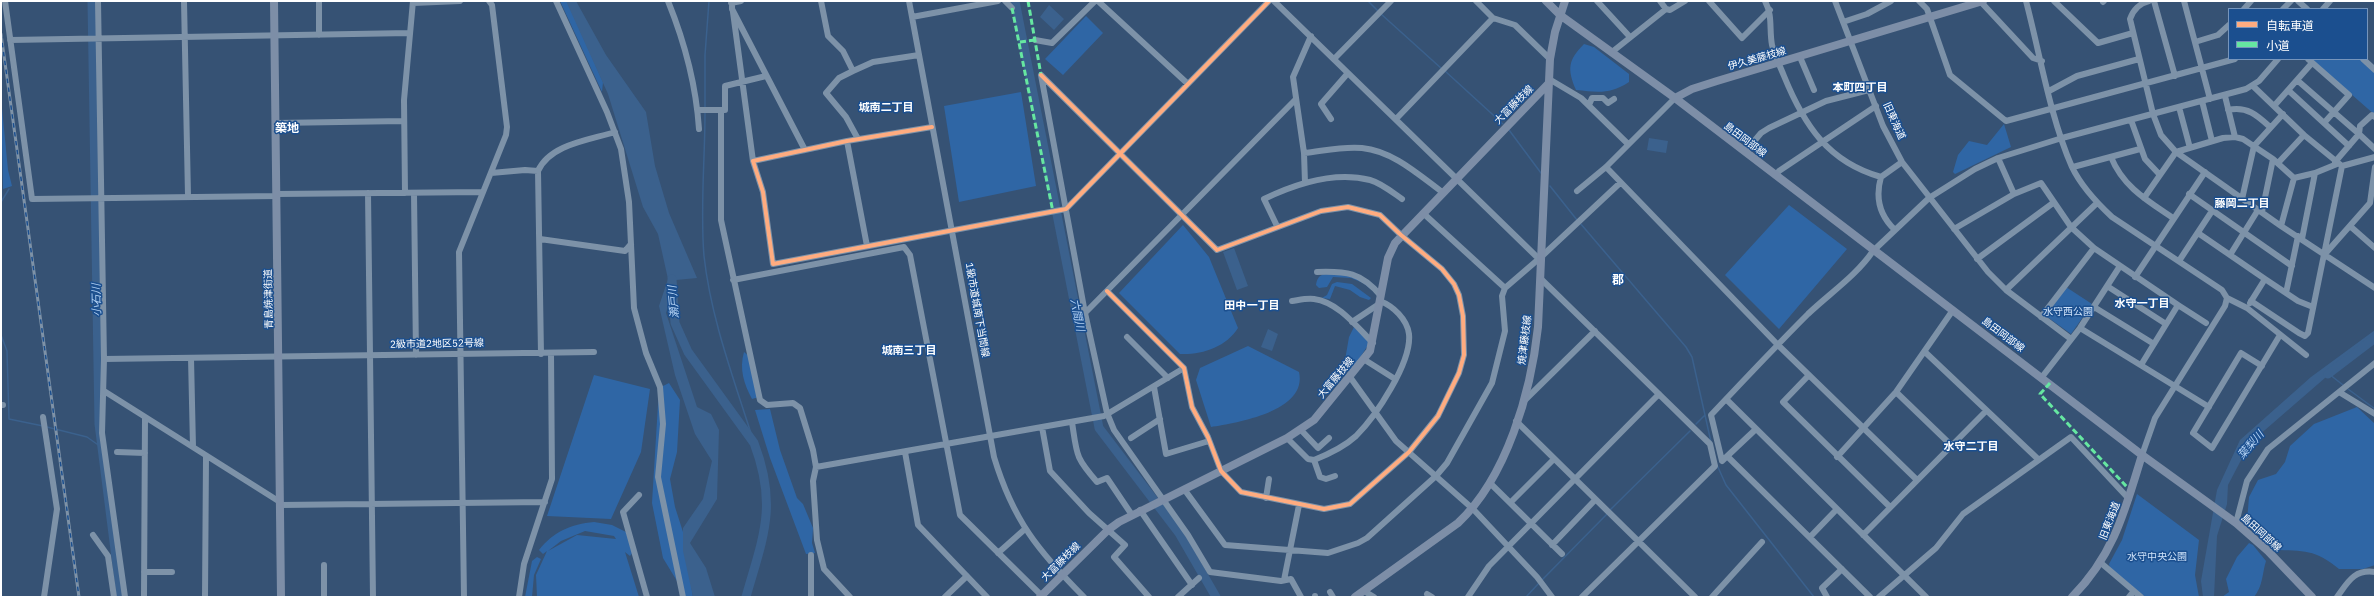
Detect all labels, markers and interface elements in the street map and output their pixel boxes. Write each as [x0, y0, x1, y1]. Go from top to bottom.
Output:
legend [2228, 8, 2368, 60]
text: 自転車道 [2266, 18, 2314, 33]
text: 小道 [2266, 38, 2290, 53]
street label: 伊久美藤枝線 [1727, 45, 1787, 73]
district label: 本町四丁目 [1833, 81, 1887, 95]
street label: 大富藤枝線 [1492, 83, 1536, 127]
street label: 旧東海道 [1880, 100, 1908, 142]
district label: 城南二丁目 [859, 101, 913, 115]
street label: 島田岡部線 [1721, 120, 1769, 160]
district label: 築地 [275, 122, 299, 136]
district label: 藤岡二丁目 [2215, 197, 2269, 211]
street label: 1級市道城南下当間線 [963, 262, 991, 358]
street label: 青島焼津街道 [262, 269, 276, 329]
district label: 郡 [1612, 274, 1624, 288]
water label: 小石川 [90, 283, 104, 317]
water label: 瀬戸川 [666, 285, 682, 319]
district label: 水守一丁目 [2115, 297, 2169, 311]
water label: 六間川 [1067, 298, 1087, 332]
district label: 田中一丁目 [1225, 299, 1279, 313]
park label: 水守西公園 [2043, 306, 2093, 318]
street label: 焼津藤枝線 [1516, 314, 1534, 366]
street label: 島田岡部線 [1979, 315, 2027, 355]
street label: 2級市道2地区52号線 [390, 337, 484, 351]
district label: 城南三丁目 [882, 344, 936, 358]
street label: 大富藤枝線 [1315, 355, 1357, 401]
water label: 葉梨川 [2235, 428, 2267, 462]
district label: 水守二丁目 [1944, 440, 1998, 454]
street label: 旧東海道 [2097, 500, 2123, 542]
street label: 島田岡部線 [2238, 512, 2284, 554]
street label: 大富藤枝線 [1039, 540, 1083, 584]
park label: 水守中央公園 [2127, 551, 2187, 563]

